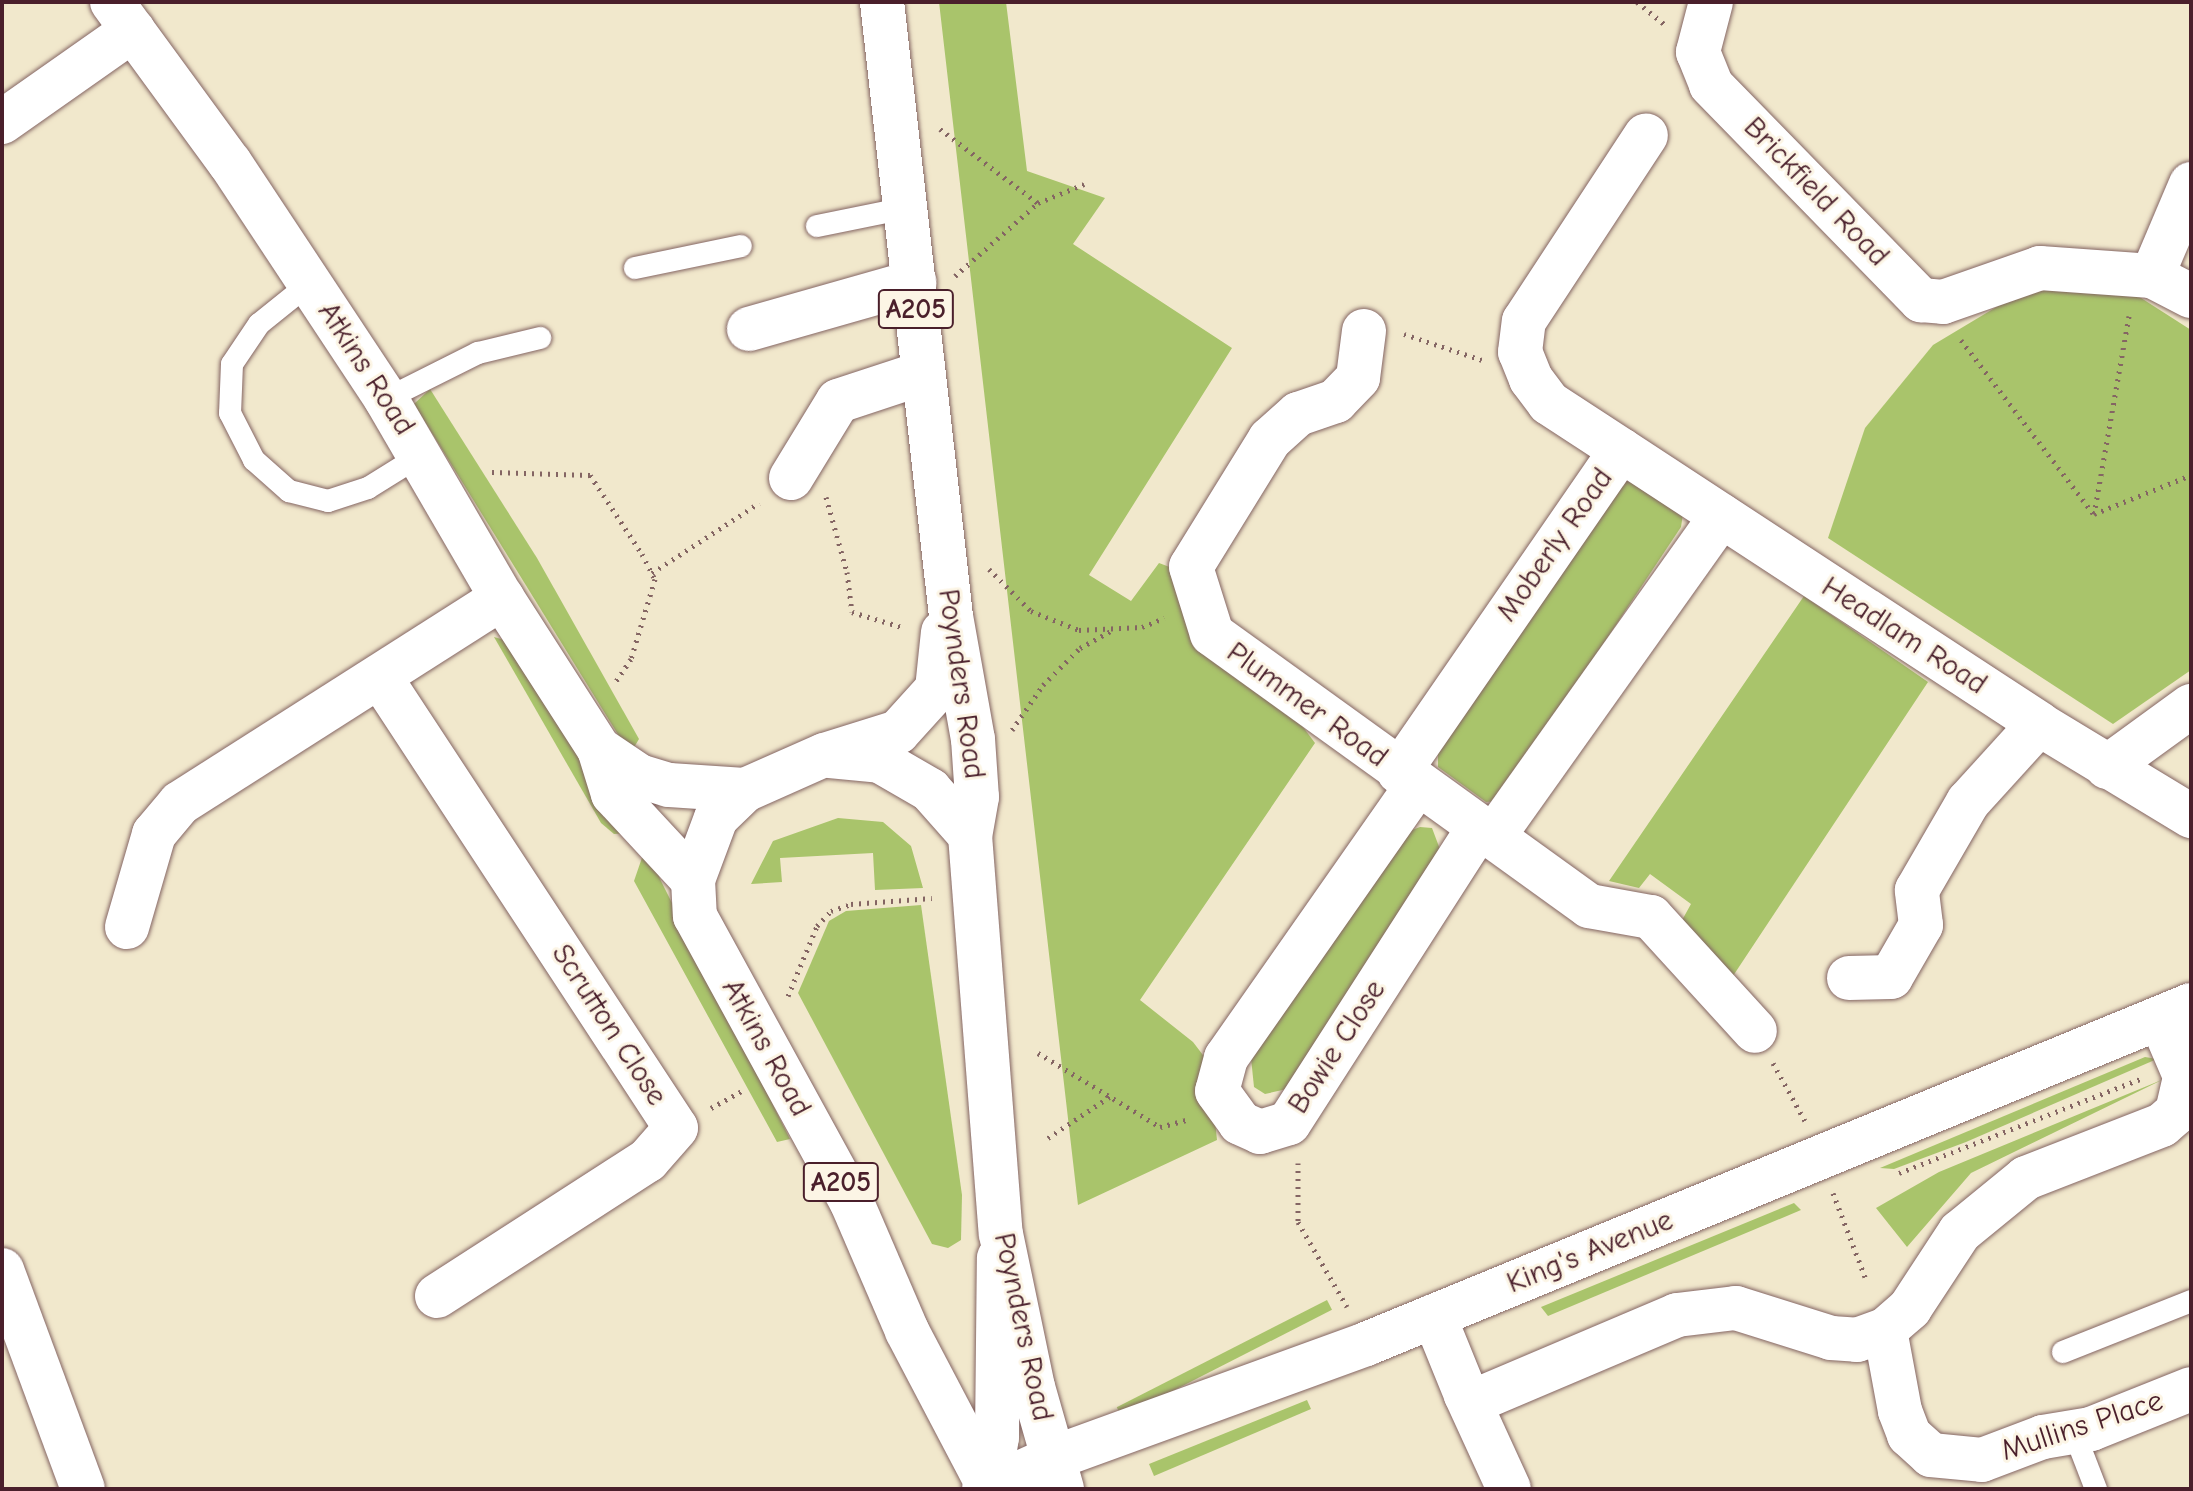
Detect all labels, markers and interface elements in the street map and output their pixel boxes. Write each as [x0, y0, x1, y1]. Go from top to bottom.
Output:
street label: Brickfield Road [1736, 110, 1896, 274]
road number: A205 [876, 285, 956, 333]
street label: Atkins Road [310, 296, 422, 442]
street label: Moberly Road [1489, 461, 1621, 629]
street label: Headlam Road [1815, 569, 1993, 703]
street label: Poynders Road [930, 587, 992, 781]
street label: Plummer Road [1220, 635, 1394, 775]
street label: Scrutton Close [543, 938, 675, 1112]
street label: Atkins Road [714, 973, 818, 1123]
street label: Bowie Close [1280, 973, 1394, 1121]
road number: A205 [801, 1158, 881, 1206]
street label: King's Avenue [1502, 1202, 1678, 1302]
street label: Poynders Road [985, 1230, 1061, 1424]
street label: Mullins Place [1997, 1383, 2167, 1469]

